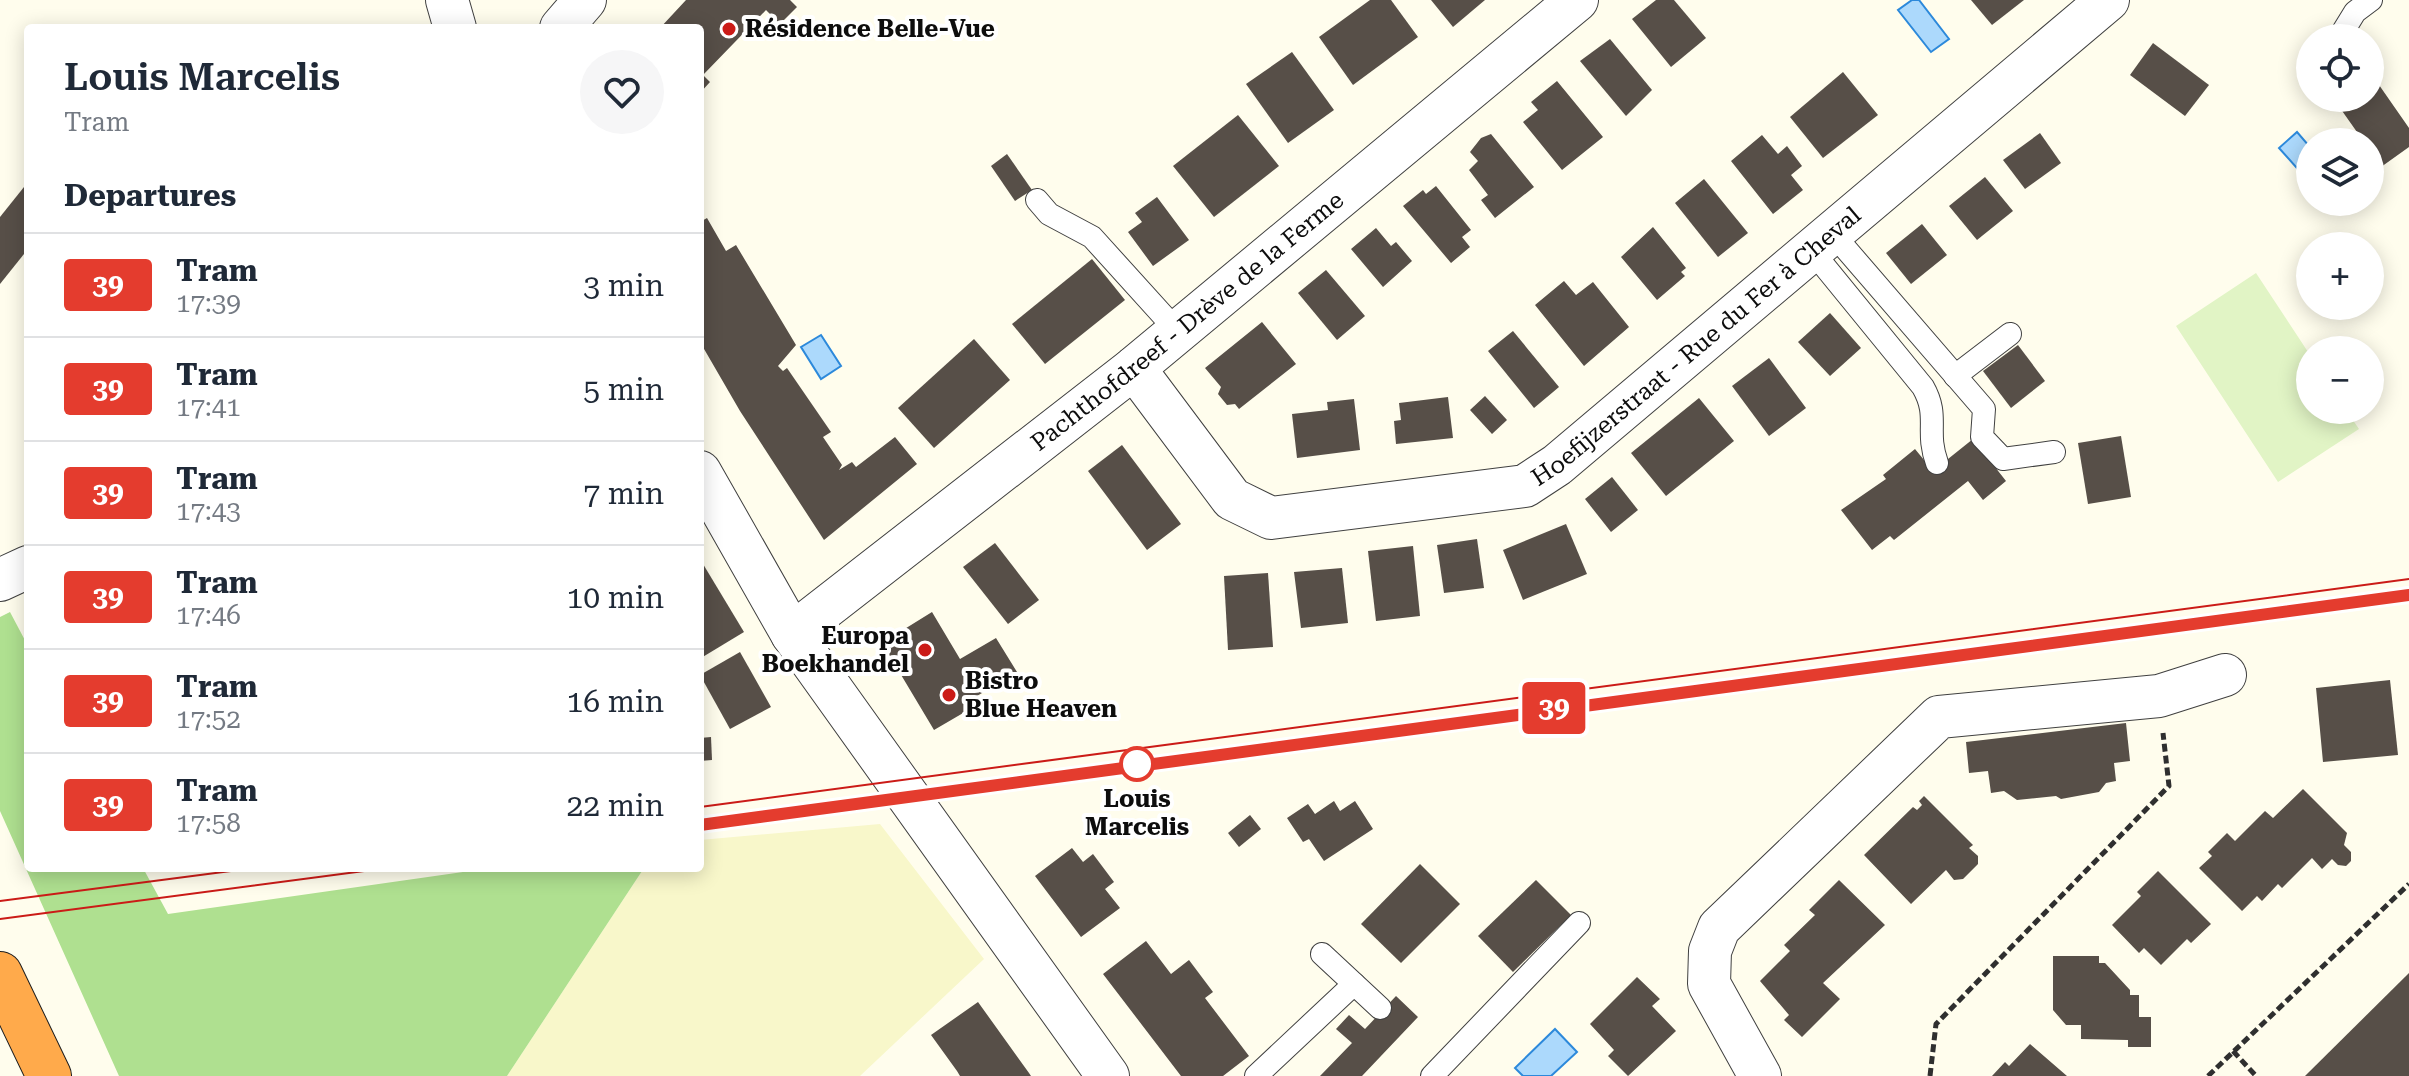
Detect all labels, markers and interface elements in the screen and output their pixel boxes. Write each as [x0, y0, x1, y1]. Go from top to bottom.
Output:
place label: Résidence Belle-Vue [745, 15, 995, 43]
marker: Résidence Belle-Vue [720, 20, 738, 38]
map controls [2296, 24, 2384, 424]
button: locate [2296, 24, 2384, 112]
button: heart [580, 50, 664, 134]
text: Louis Marcelis [64, 55, 340, 99]
text: Tram [64, 107, 129, 137]
button: layers [2296, 128, 2384, 216]
text: Departures [64, 178, 236, 213]
street label: Pachthofdreef - Drève de la Ferme [1026, 186, 1349, 457]
street label: Hoefijzerstraat - Rue du Fer à Cheval [1526, 201, 1866, 492]
button: + [2296, 232, 2384, 320]
text: Tram [176, 253, 258, 288]
text: 39 [92, 268, 124, 301]
text: 3 min [583, 268, 664, 303]
text: 17:39 [176, 288, 241, 318]
button: − [2296, 336, 2384, 424]
text: Tram [176, 357, 258, 392]
text: 39 [92, 372, 124, 405]
text: 5 min [583, 372, 664, 407]
text: 17:41 [176, 392, 241, 422]
text: Tram [176, 461, 258, 496]
text: 39 [92, 476, 124, 509]
text: 7 min [583, 476, 664, 511]
text: 17:43 [176, 496, 241, 526]
text: Tram [176, 565, 258, 600]
text: 39 [92, 580, 124, 613]
text: 10 min [567, 580, 664, 615]
text: 17:46 [176, 600, 241, 630]
place label: Europa Boekhandel [762, 622, 909, 678]
marker: Europa Boekhandel [916, 641, 934, 659]
place label: Bistro Blue Heaven [965, 667, 1117, 723]
text: Tram [176, 669, 258, 704]
line badge: 39 [1518, 682, 1590, 734]
text: 39 [92, 684, 124, 717]
text: 16 min [567, 684, 664, 719]
marker: Bistro Blue Heaven [940, 686, 958, 704]
text: 39 [1538, 691, 1570, 724]
text: 17:52 [176, 704, 241, 734]
marker: Louis Marcelis [1120, 747, 1154, 781]
text: Tram [176, 773, 258, 808]
place label: Louis Marcelis [1085, 785, 1189, 841]
text: 39 [92, 788, 124, 821]
text: 22 min [567, 788, 664, 823]
text: 17:58 [176, 808, 241, 838]

